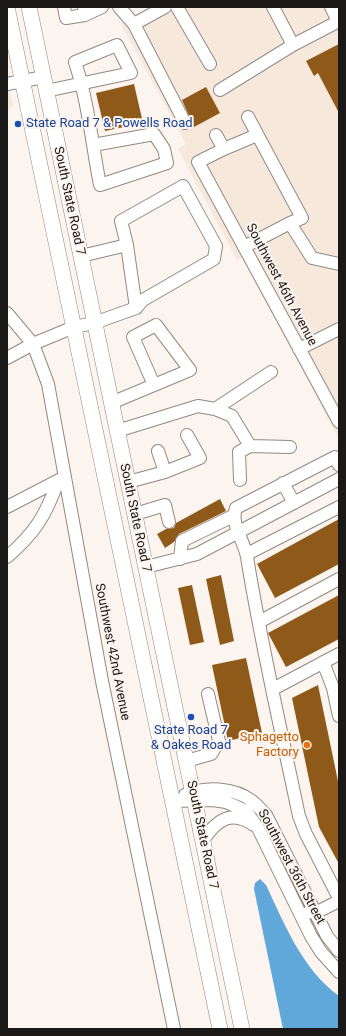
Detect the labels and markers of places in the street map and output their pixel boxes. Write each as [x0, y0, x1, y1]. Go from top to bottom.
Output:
place label: State Road 7 & Powells Road [26, 116, 193, 132]
marker: State Road 7 & Powells Road [13, 119, 23, 129]
marker: State Road 7 & Oakes Road [186, 712, 196, 722]
place label: State Road 7 & Oakes Road [151, 723, 231, 754]
place label: Sphagetto Factory [240, 730, 299, 761]
marker: Sphagetto Factory [302, 740, 312, 750]

